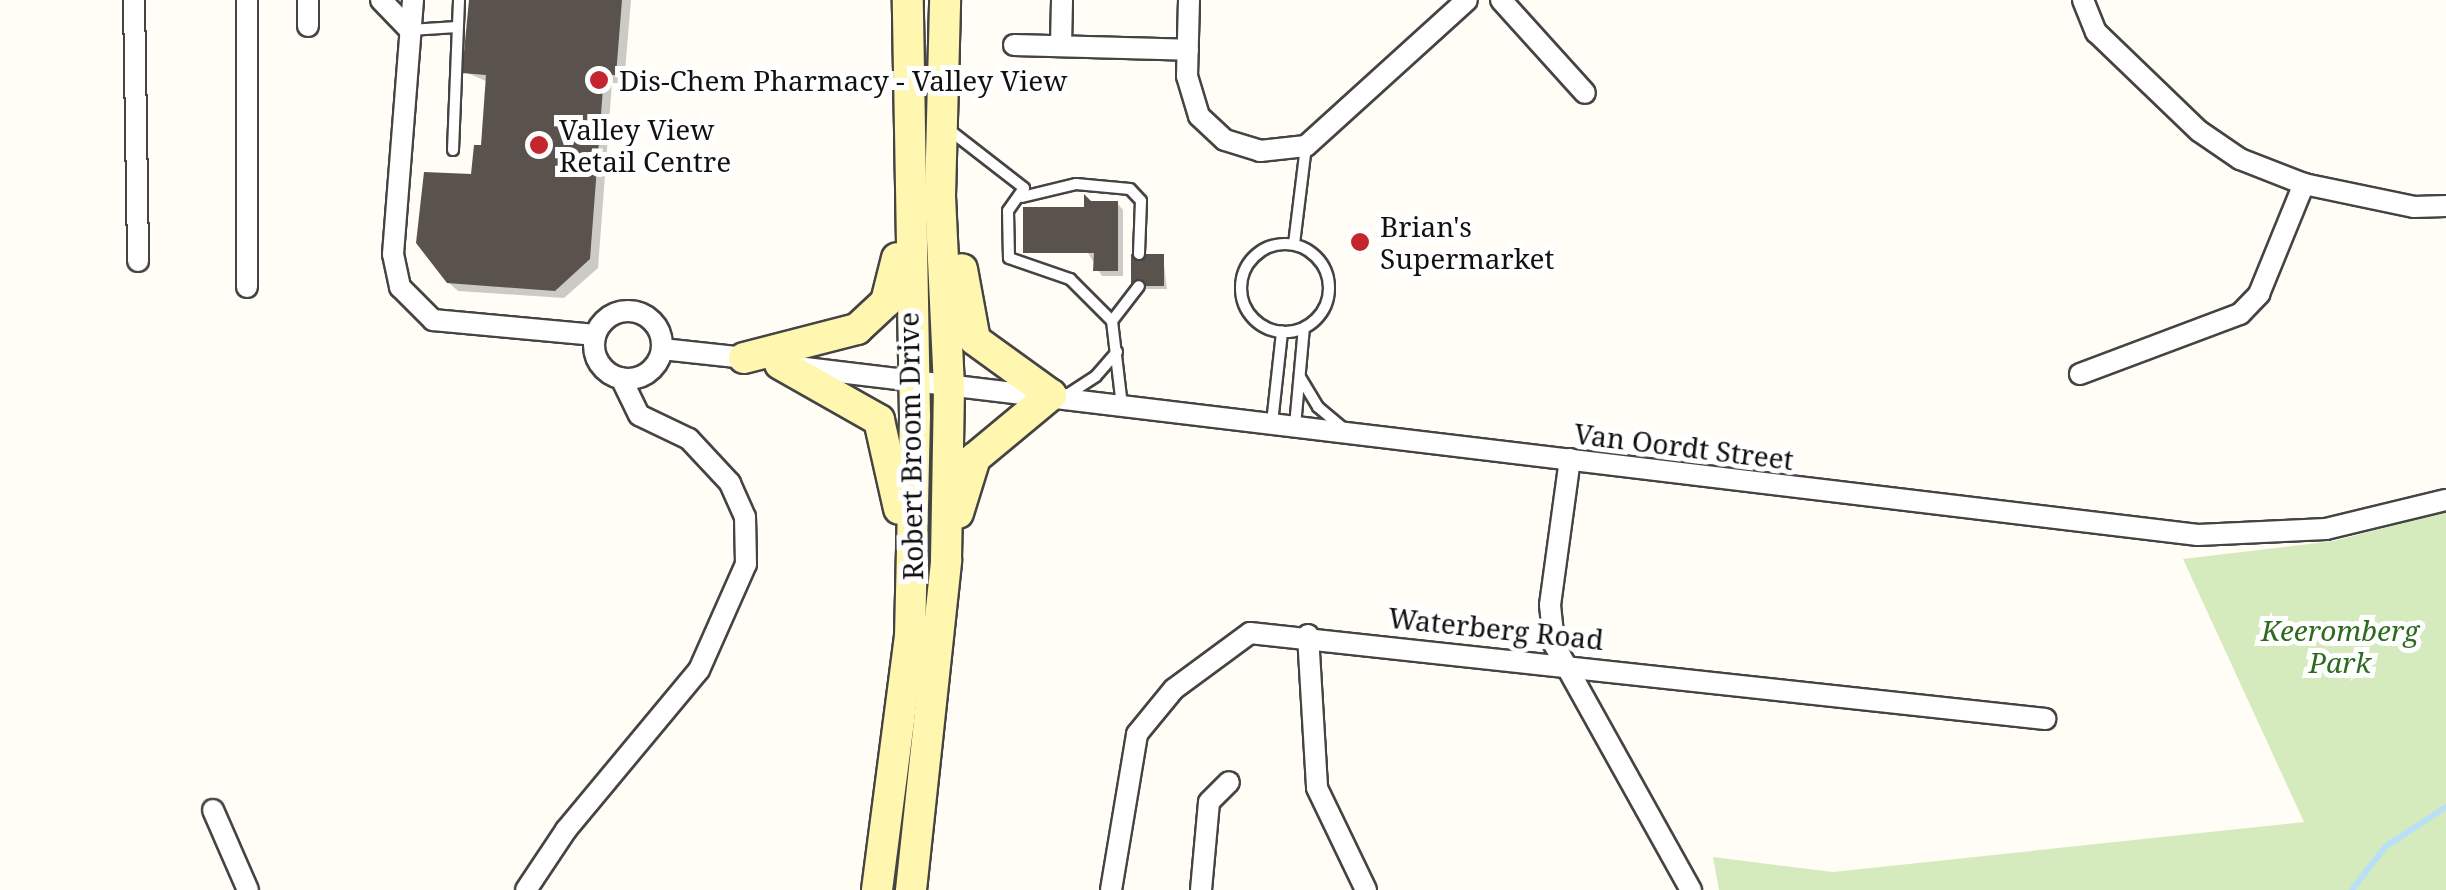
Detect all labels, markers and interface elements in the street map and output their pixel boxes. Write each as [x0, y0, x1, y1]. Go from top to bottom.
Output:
place label: Dis-Chem Pharmacy - Valley View [619, 63, 1067, 97]
marker: Dis-Chem Pharmacy - Valley View [588, 69, 610, 91]
place label: Valley View Retail Centre [559, 112, 731, 178]
marker: Valley View Retail Centre [528, 134, 550, 156]
place label: Brian's Supermarket [1380, 209, 1554, 275]
marker: Brian's Supermarket [1349, 231, 1371, 253]
street label: Robert Broom Drive [891, 312, 929, 580]
street label: Van Oordt Street [1572, 416, 1796, 476]
street label: Waterberg Road [1387, 600, 1605, 656]
park label: Keeromberg Park [2261, 613, 2419, 679]

